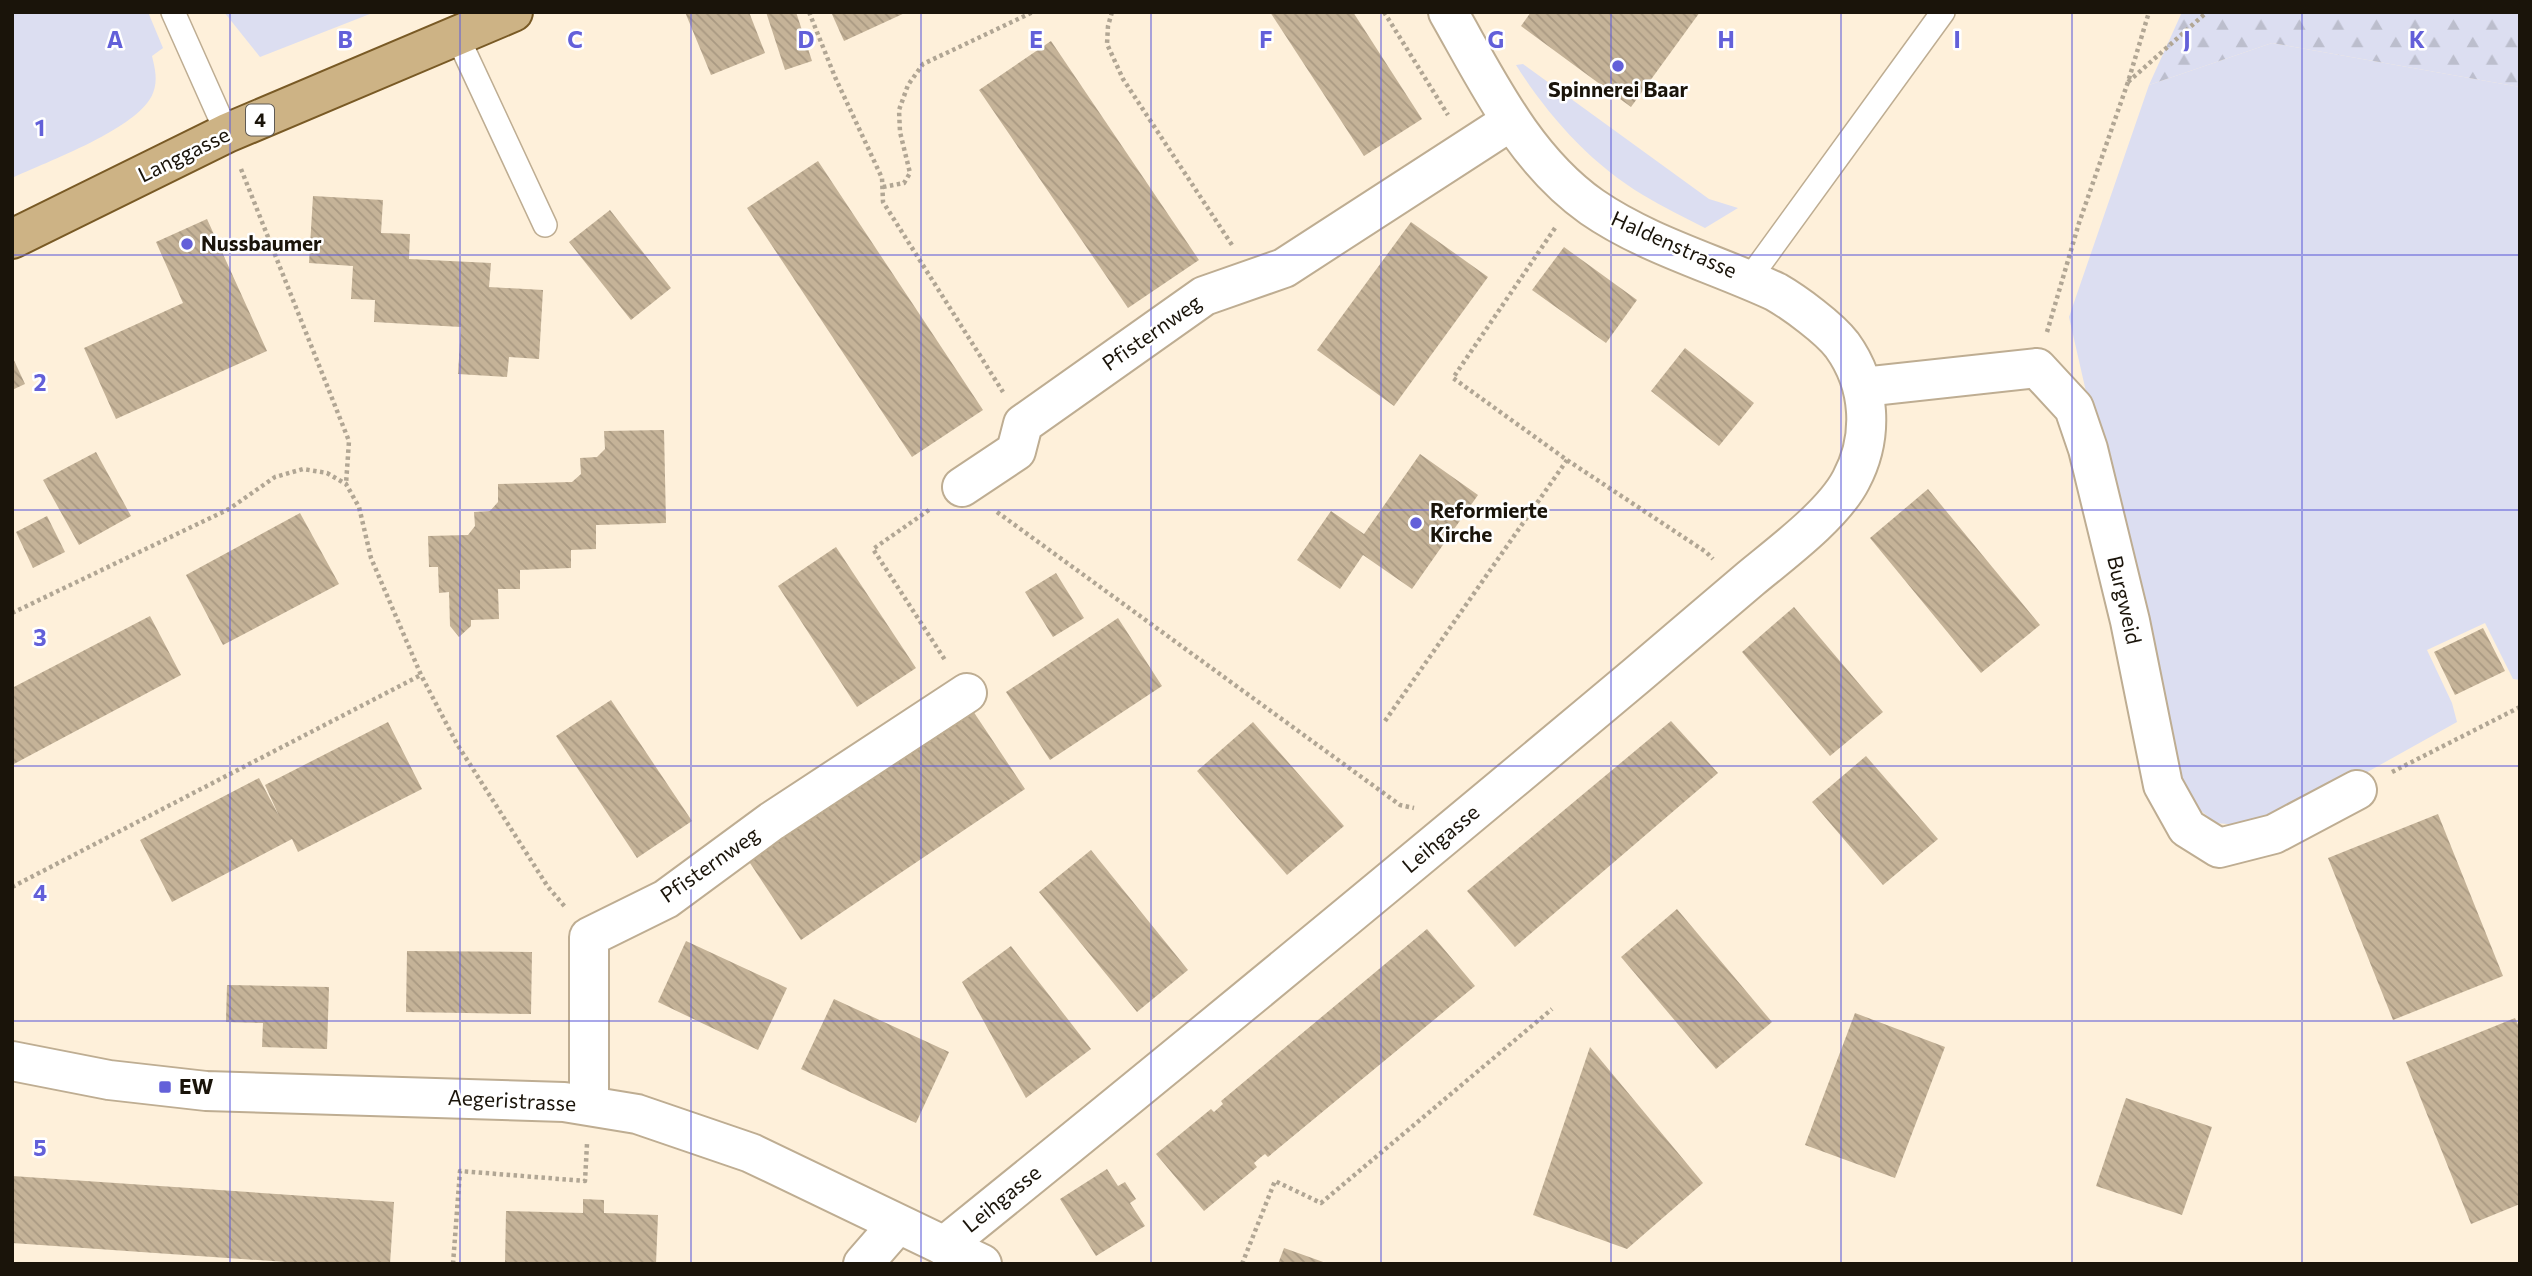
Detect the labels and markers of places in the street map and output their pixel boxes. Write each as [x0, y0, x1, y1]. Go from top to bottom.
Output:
marker: Spinnerei Baar [1610, 58, 1626, 74]
place label: Spinnerei Baar [1548, 76, 1688, 101]
place label: Nussbaumer [201, 230, 322, 255]
marker: Nussbaumer [179, 236, 195, 252]
place label: Reformierte Kirche [1430, 497, 1548, 546]
marker: Reformierte Kirche [1408, 515, 1424, 531]
place label: EW [179, 1073, 214, 1098]
marker: EW [157, 1079, 173, 1095]

